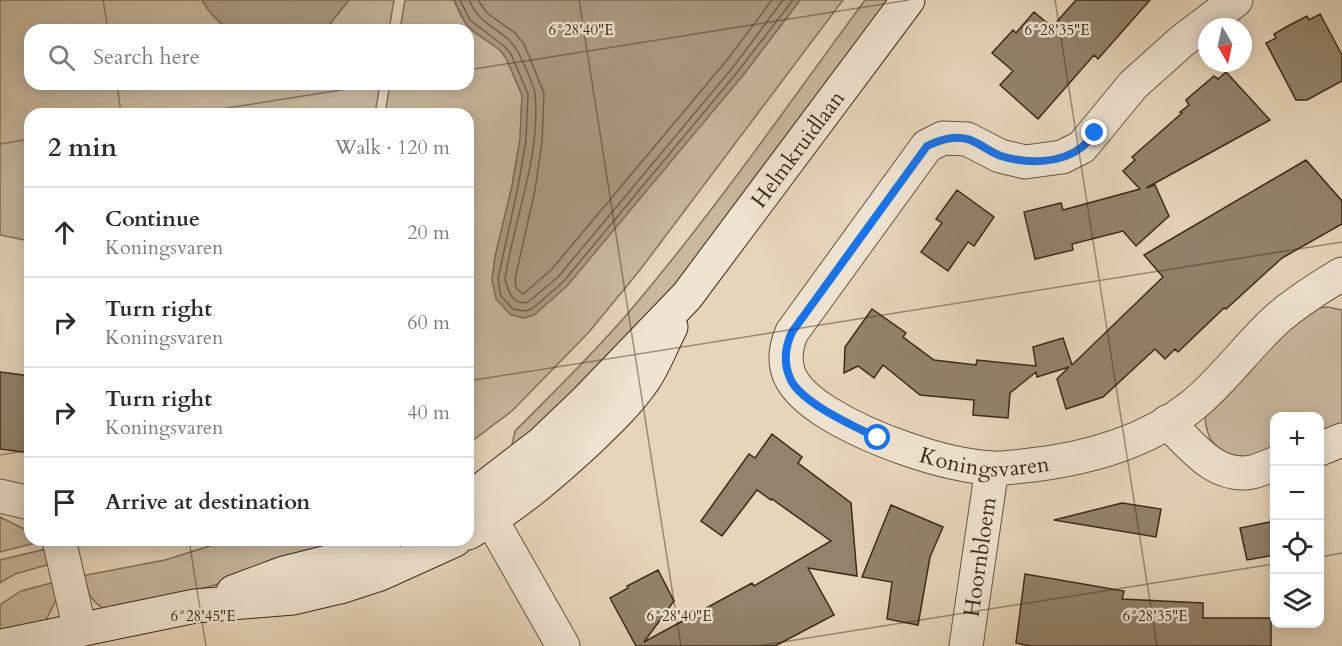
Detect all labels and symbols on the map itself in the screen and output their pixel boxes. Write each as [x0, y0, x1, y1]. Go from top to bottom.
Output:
north arrow [1198, 18, 1252, 72]
text: 6°28'40"E [549, 20, 613, 40]
text: 6°28'35"E [1025, 20, 1089, 40]
street label: Helmkruidlaan [744, 84, 852, 214]
route end [1081, 119, 1107, 145]
route start [864, 424, 890, 450]
street label: Koningsvaren [916, 440, 1052, 484]
street label: Hoornbloem [956, 495, 1004, 619]
text: 6°28'45"E [171, 606, 235, 626]
text: 6°28'40"E [647, 606, 711, 626]
text: 6°28'35"E [1123, 606, 1187, 626]

